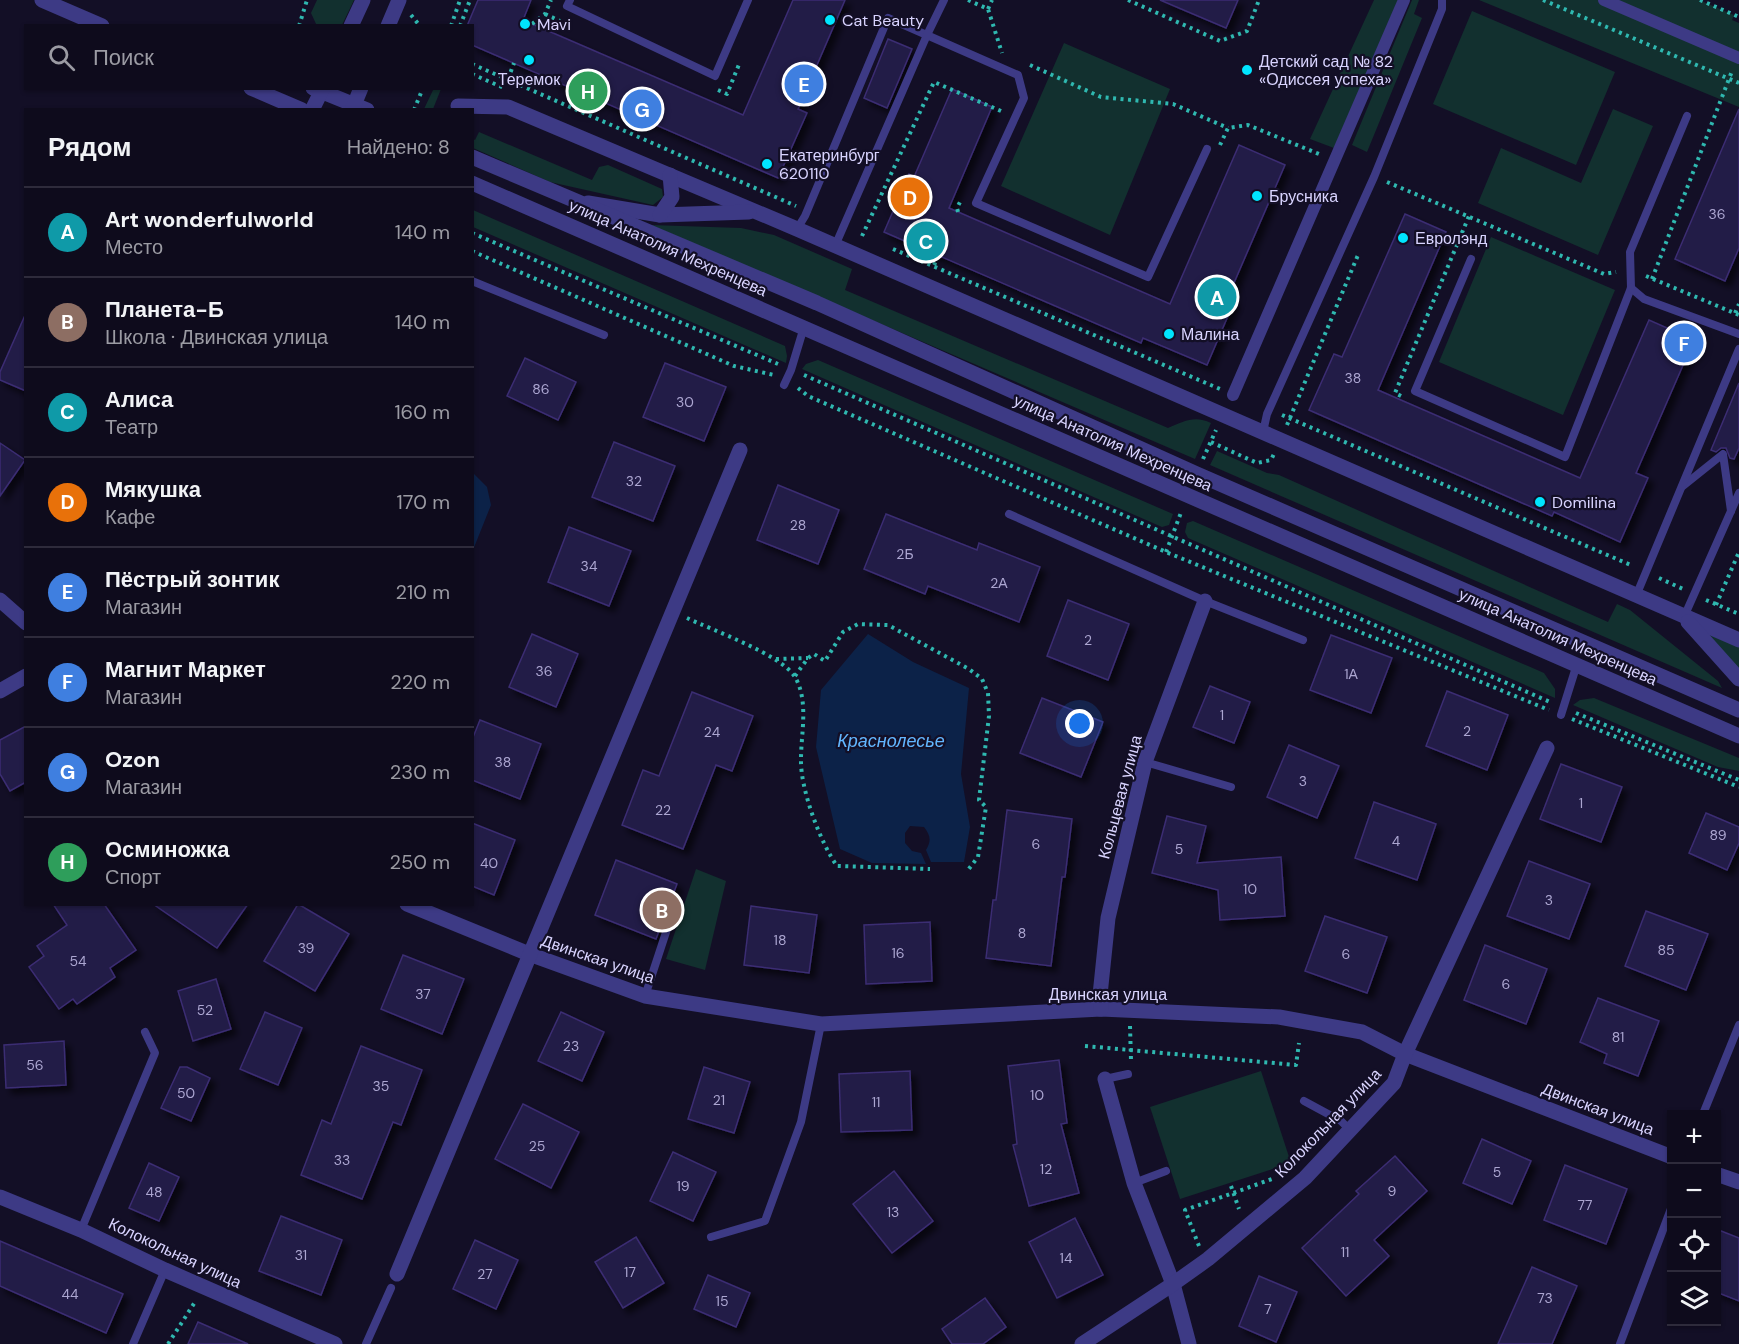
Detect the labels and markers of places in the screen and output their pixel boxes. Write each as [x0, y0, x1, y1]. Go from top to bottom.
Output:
place label: Cat Beauty [842, 10, 924, 31]
marker: Cat Beauty [823, 13, 837, 27]
place label: Mavi [537, 14, 571, 35]
marker: Mavi [518, 17, 532, 31]
place label: Детский сад № 82 «Одиссея успеха» [1259, 51, 1393, 90]
marker: Теремок [522, 53, 536, 67]
pin: E [784, 62, 824, 106]
marker: Детский сад № 82 «Одиссея успеха» [1240, 63, 1254, 77]
pin: H [568, 68, 608, 113]
place label: Теремок [498, 69, 561, 90]
pin: G [622, 86, 662, 132]
place label: Екатеринбург 620110 [779, 145, 880, 184]
marker: Екатеринбург 620110 [760, 157, 774, 171]
pin: D [890, 174, 930, 220]
place label: Брусника [1269, 186, 1338, 207]
marker: Брусника [1250, 189, 1264, 203]
pin: C [906, 218, 946, 264]
place label: Евролэнд [1415, 228, 1488, 249]
marker: Евролэнд [1396, 231, 1410, 245]
pin: A [1198, 274, 1236, 320]
pin: F [1664, 320, 1704, 366]
place label: Малина [1181, 324, 1240, 345]
marker: Малина [1162, 327, 1176, 341]
place label: Domilina [1552, 492, 1616, 513]
marker: Domilina [1533, 495, 1547, 509]
pin: B [642, 888, 682, 932]

